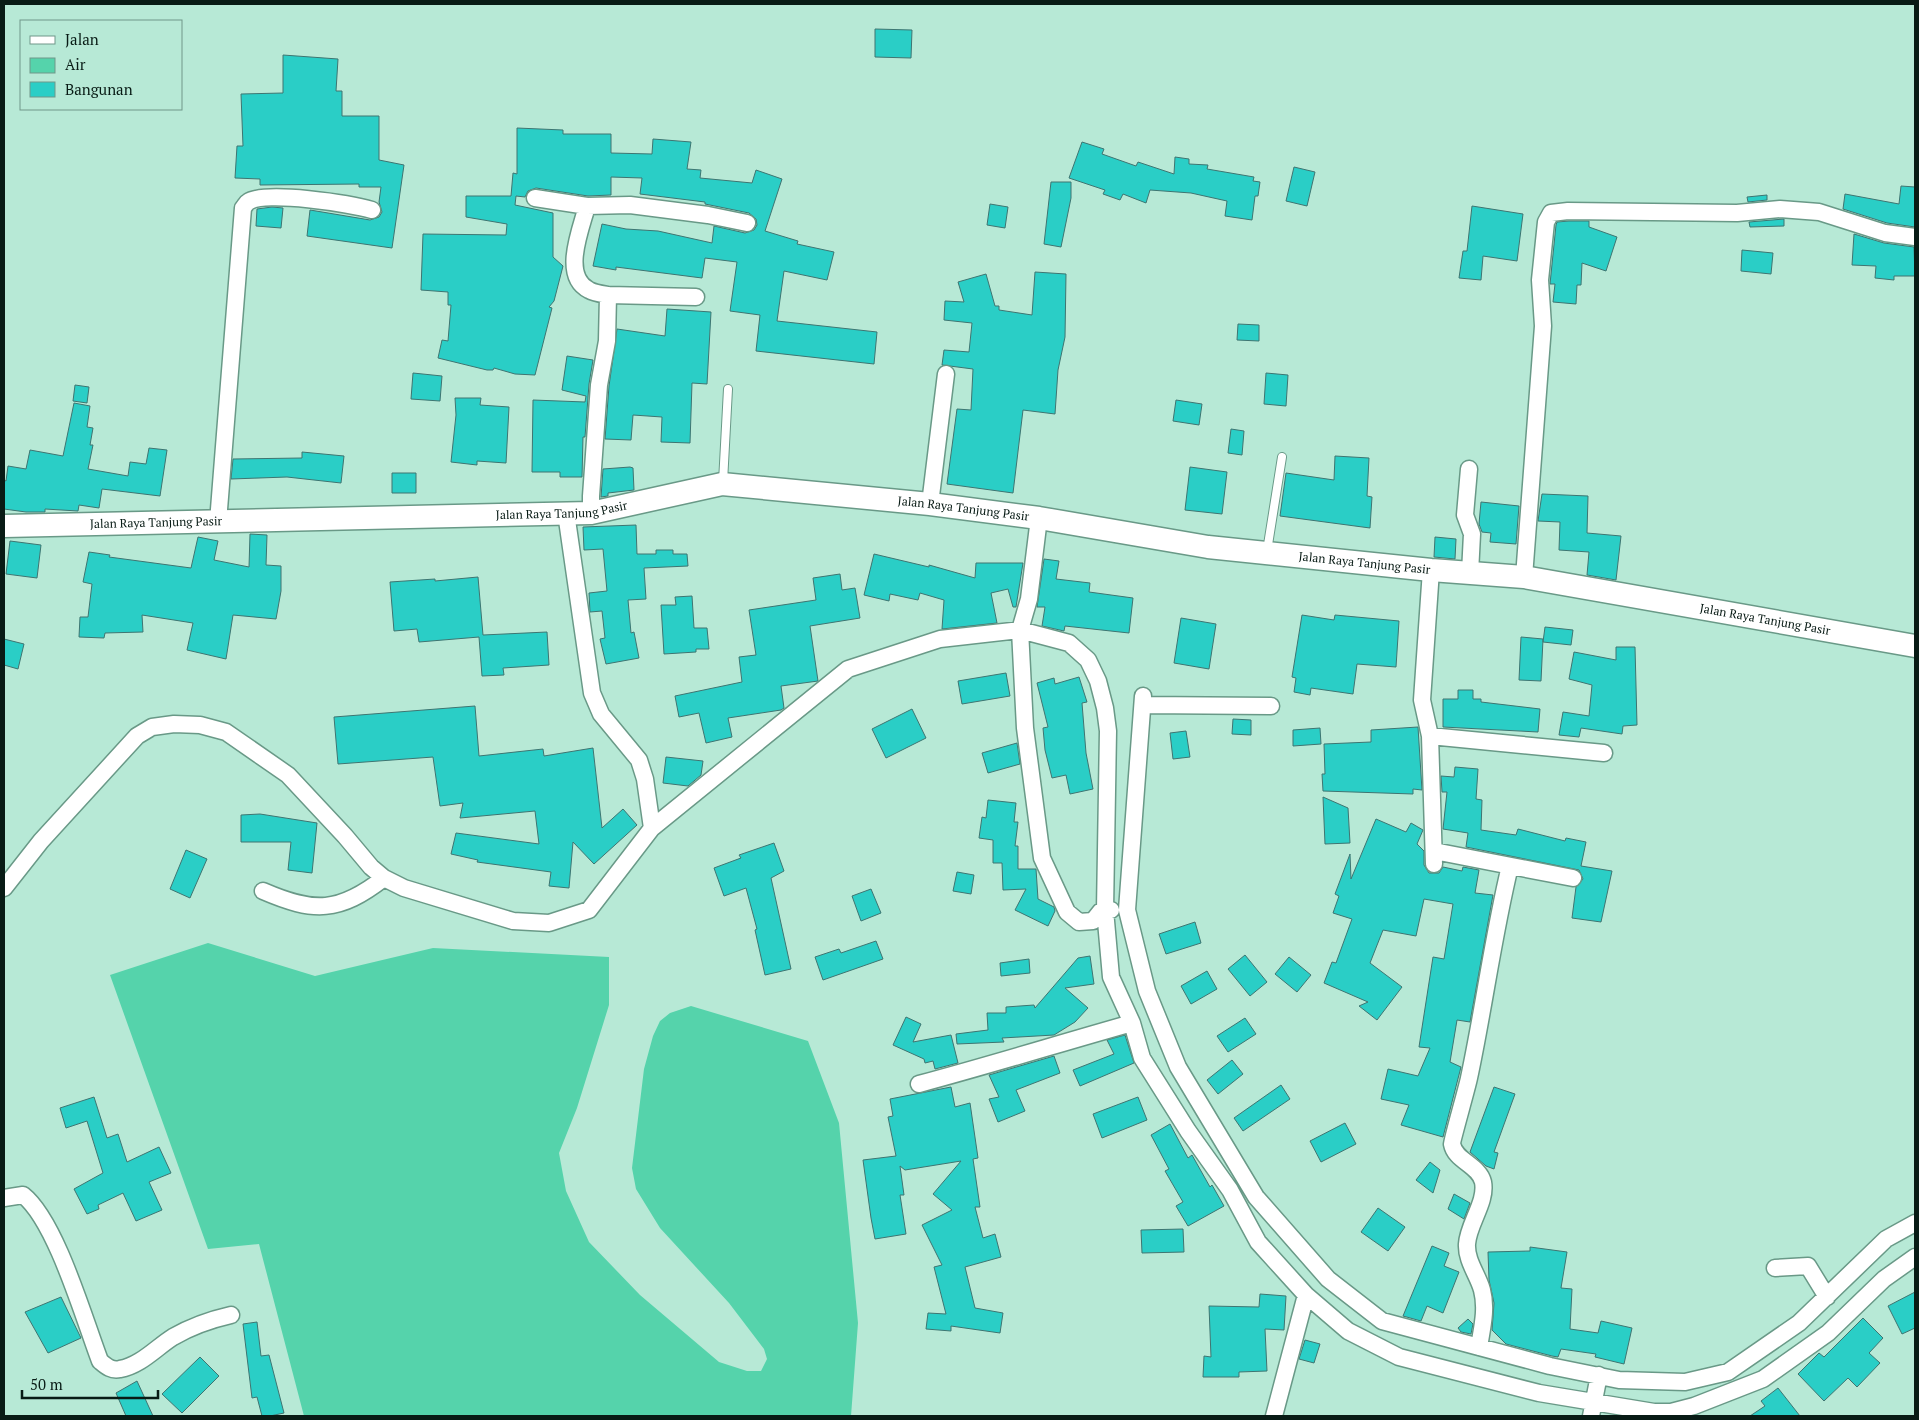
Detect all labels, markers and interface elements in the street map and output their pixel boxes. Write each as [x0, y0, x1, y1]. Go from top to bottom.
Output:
legend [20, 20, 182, 110]
text: Jalan [65, 29, 99, 49]
text: Air [65, 54, 86, 74]
text: Bangunan [65, 79, 133, 99]
street label: Jalan Raya Tanjung Pasir [897, 493, 1030, 524]
street label: Jalan Raya Tanjung Pasir [496, 497, 629, 522]
street label: Jalan Raya Tanjung Pasir [90, 513, 223, 531]
street label: Jalan Raya Tanjung Pasir [1298, 548, 1432, 577]
street label: Jalan Raya Tanjung Pasir [1699, 600, 1832, 638]
scale bar [22, 1368, 159, 1400]
text: 50 m [30, 1374, 63, 1394]

